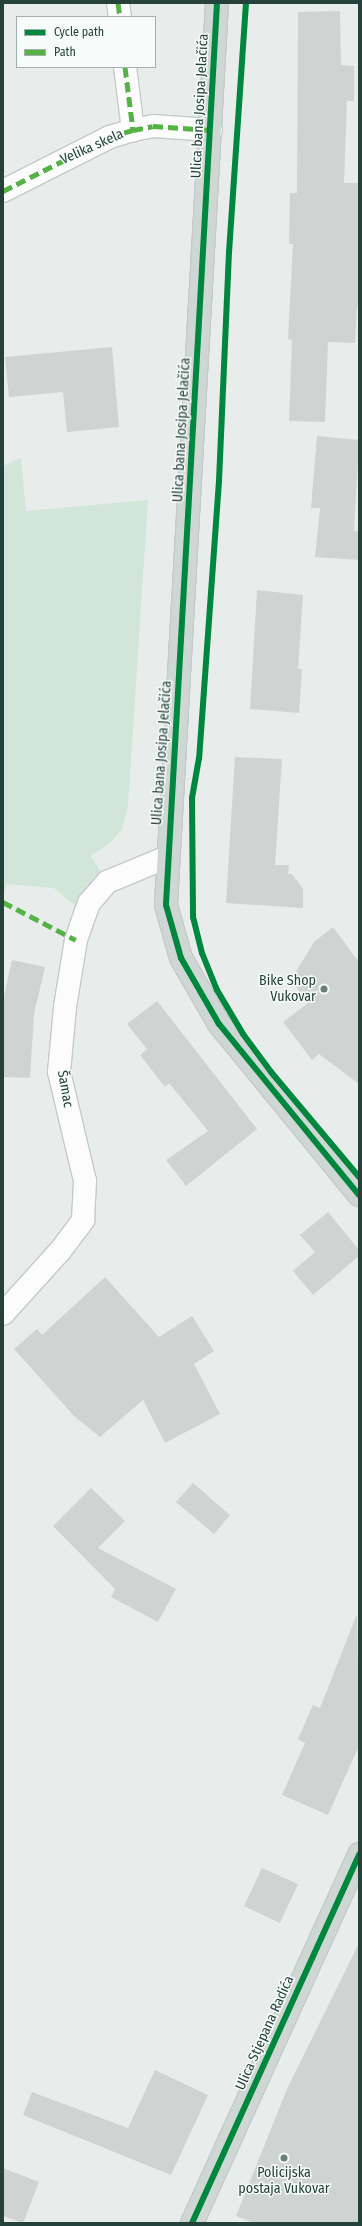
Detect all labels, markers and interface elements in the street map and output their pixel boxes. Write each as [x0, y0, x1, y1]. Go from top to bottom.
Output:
legend [16, 16, 156, 68]
text: Cycle path [54, 25, 104, 39]
street label: Ulica bana Josipa Jelačića [188, 33, 212, 179]
text: Path [54, 45, 76, 59]
street label: Velika skela [58, 126, 126, 168]
street label: Ulica bana Josipa Jelačića [170, 357, 194, 503]
street label: Ulica bana Josipa Jelačića [149, 680, 175, 826]
place label: Bike Shop Vukovar [259, 973, 316, 1006]
marker: Bike Shop Vukovar [319, 984, 329, 994]
street label: Šamac [53, 1069, 77, 1109]
street label: Ulica Stjepana Radića [232, 1973, 298, 2093]
marker: Policijska postaja Vukovar [279, 2153, 289, 2163]
place label: Policijska postaja Vukovar [238, 2165, 330, 2198]

